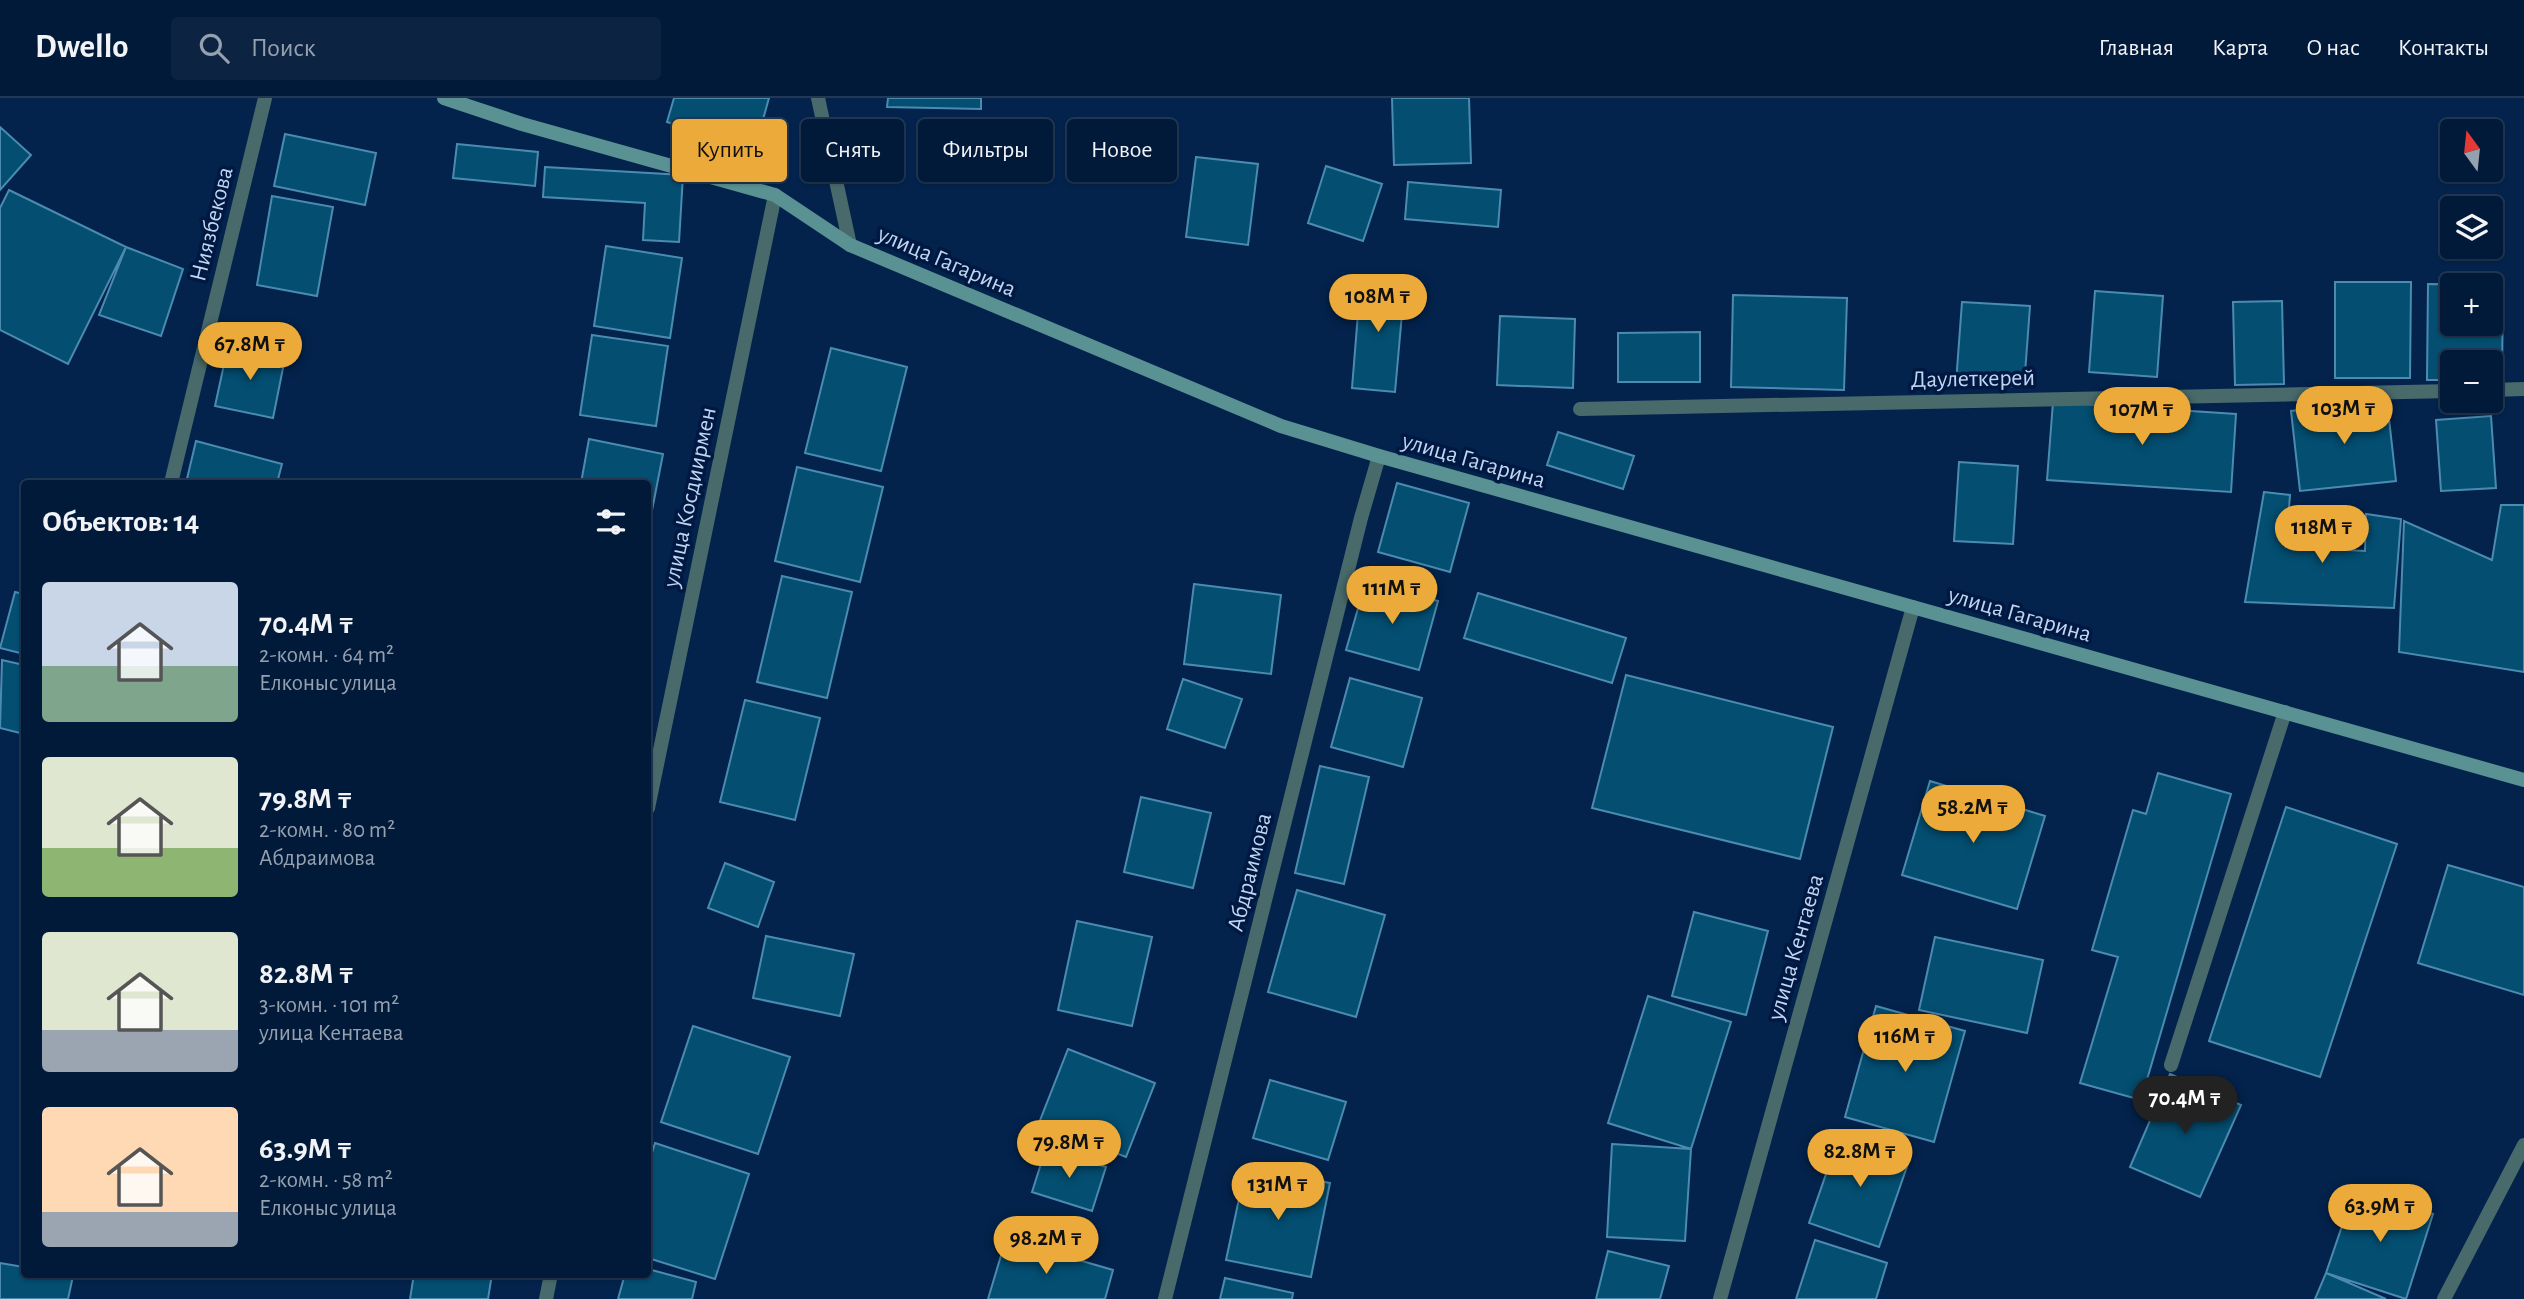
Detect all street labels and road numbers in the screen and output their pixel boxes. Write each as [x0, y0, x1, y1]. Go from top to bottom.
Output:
street label: Ниязбекова [186, 164, 238, 284]
street label: улица Гагарина [873, 222, 1019, 302]
street label: Даулеткерей [1911, 366, 2035, 392]
street label: улица Косдиирмен [659, 405, 721, 590]
street label: улица Гагарина [1399, 429, 1548, 493]
street label: улица Гагарина [1945, 583, 2094, 647]
street label: Абдраимова [1224, 810, 1276, 934]
street label: улица Кентаева [1763, 871, 1828, 1024]

